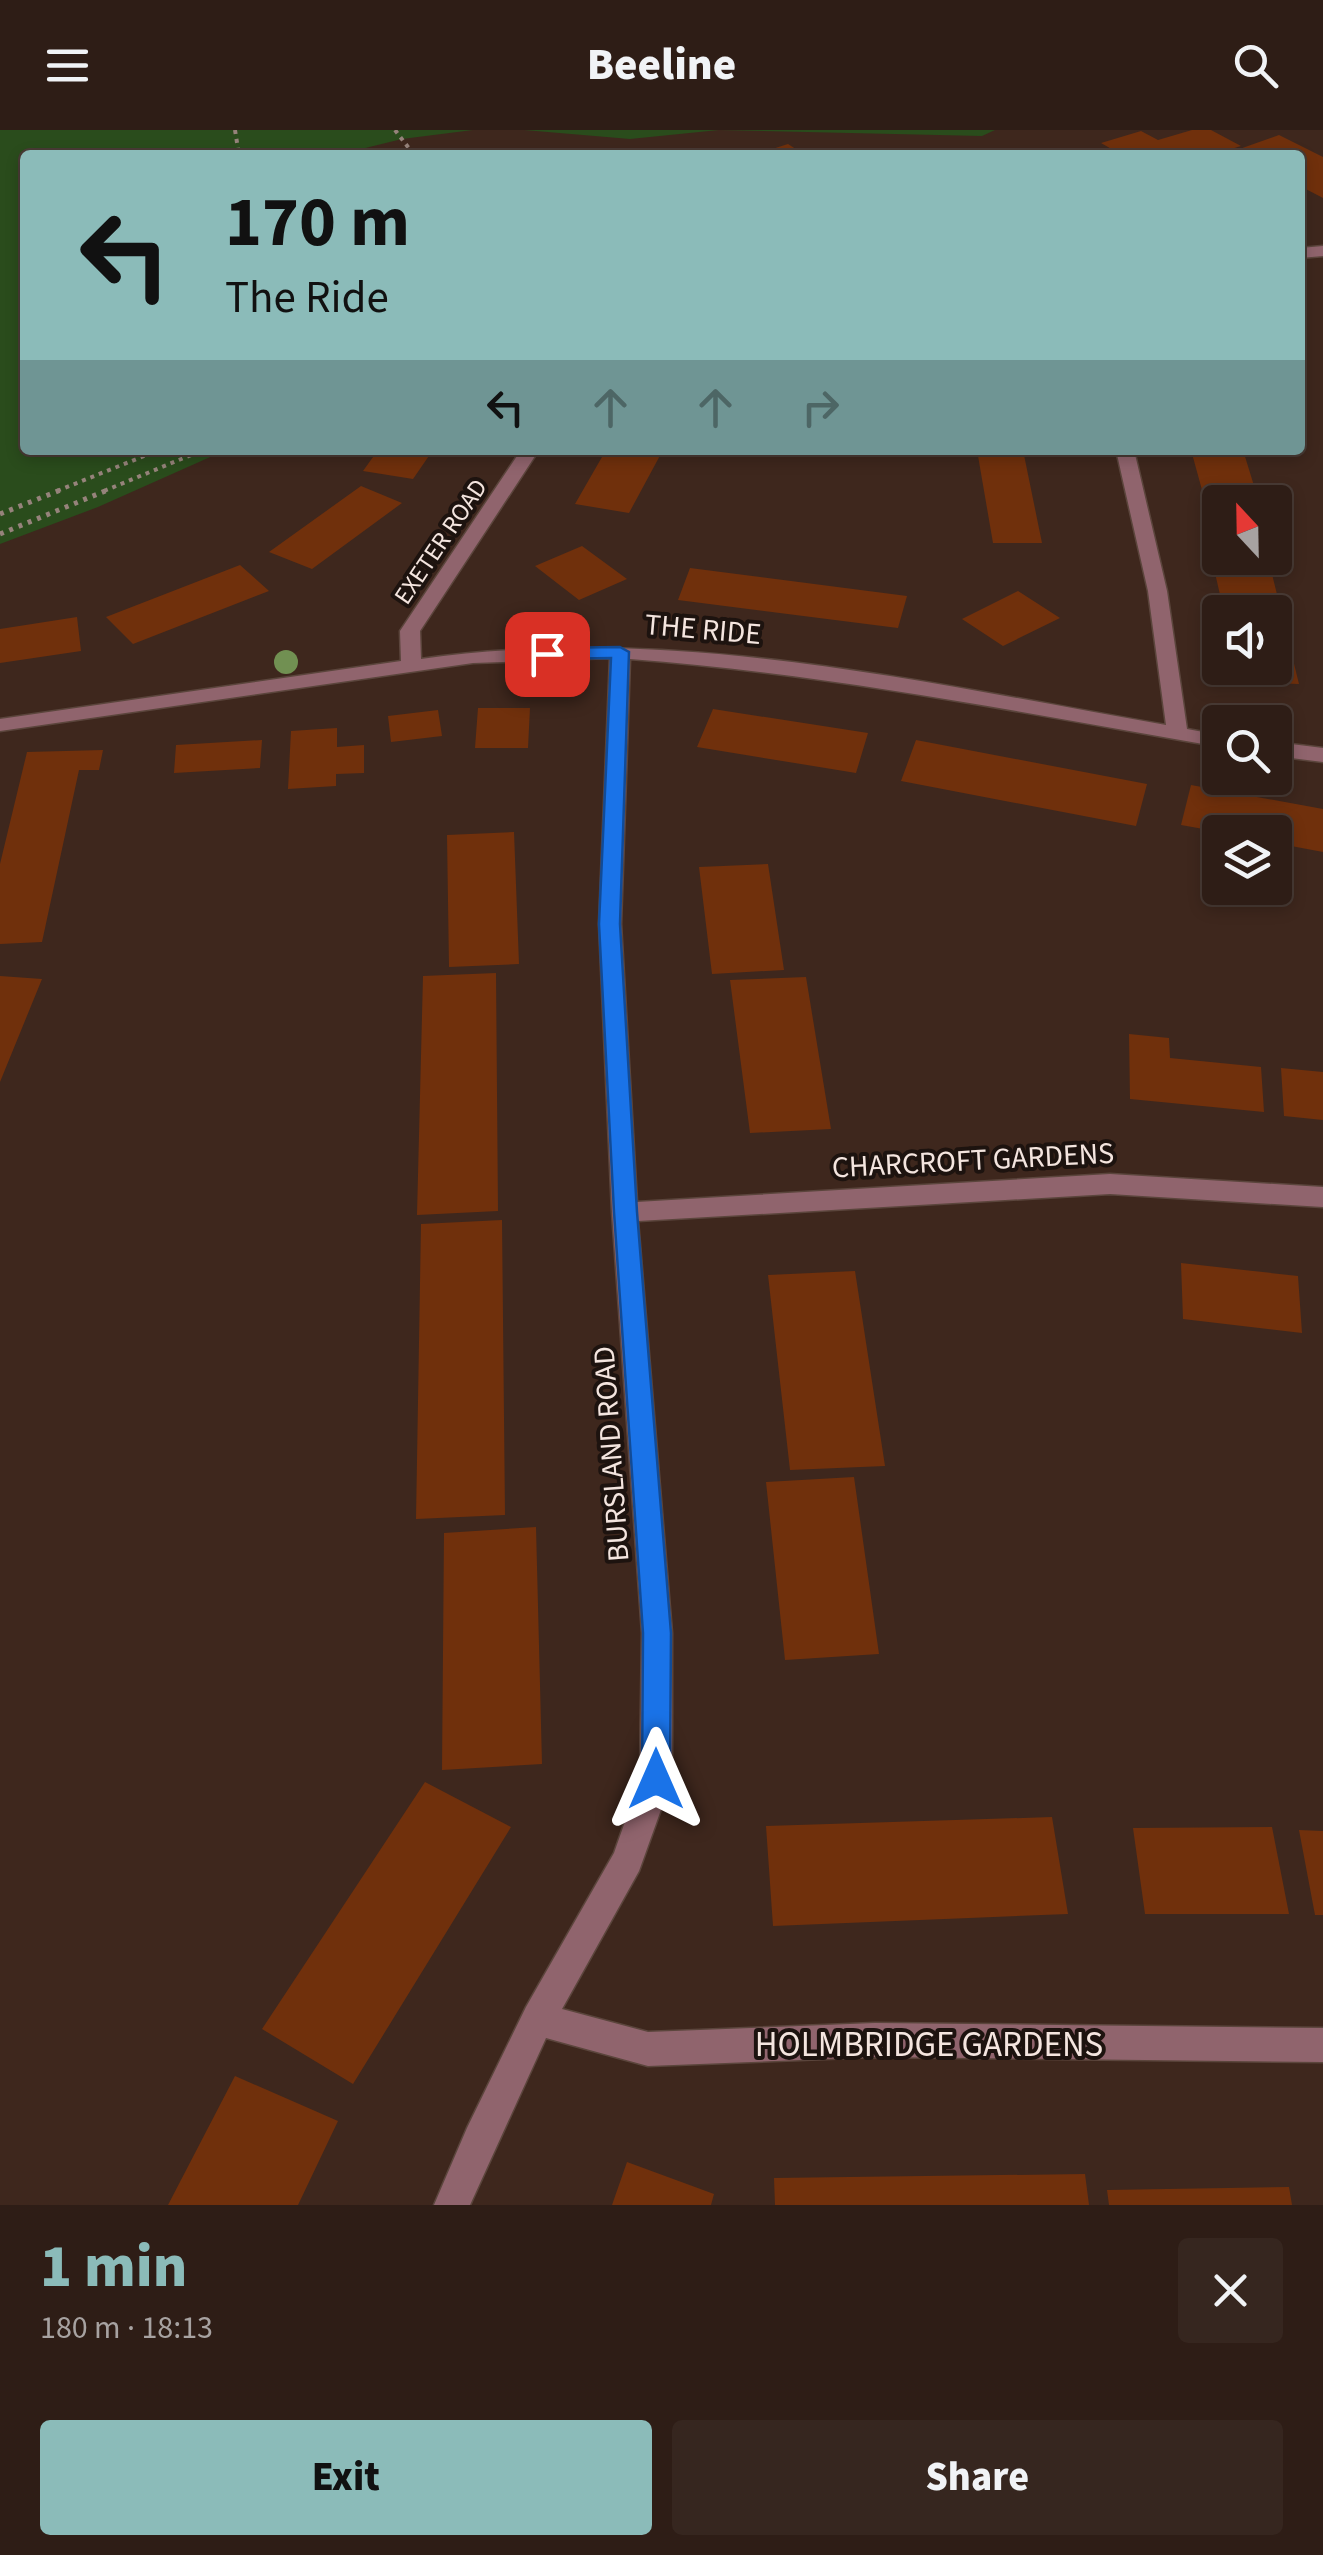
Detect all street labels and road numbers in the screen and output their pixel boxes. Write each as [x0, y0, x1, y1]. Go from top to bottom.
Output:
street label: EXETER ROAD [386, 472, 496, 612]
street label: THE RIDE [643, 603, 763, 656]
street label: CHARCROFT GARDENS [831, 1132, 1115, 1189]
street label: BURSLAND ROAD [583, 1345, 640, 1563]
street label: HOLMBRIDGE GARDENS [755, 2020, 1103, 2070]

